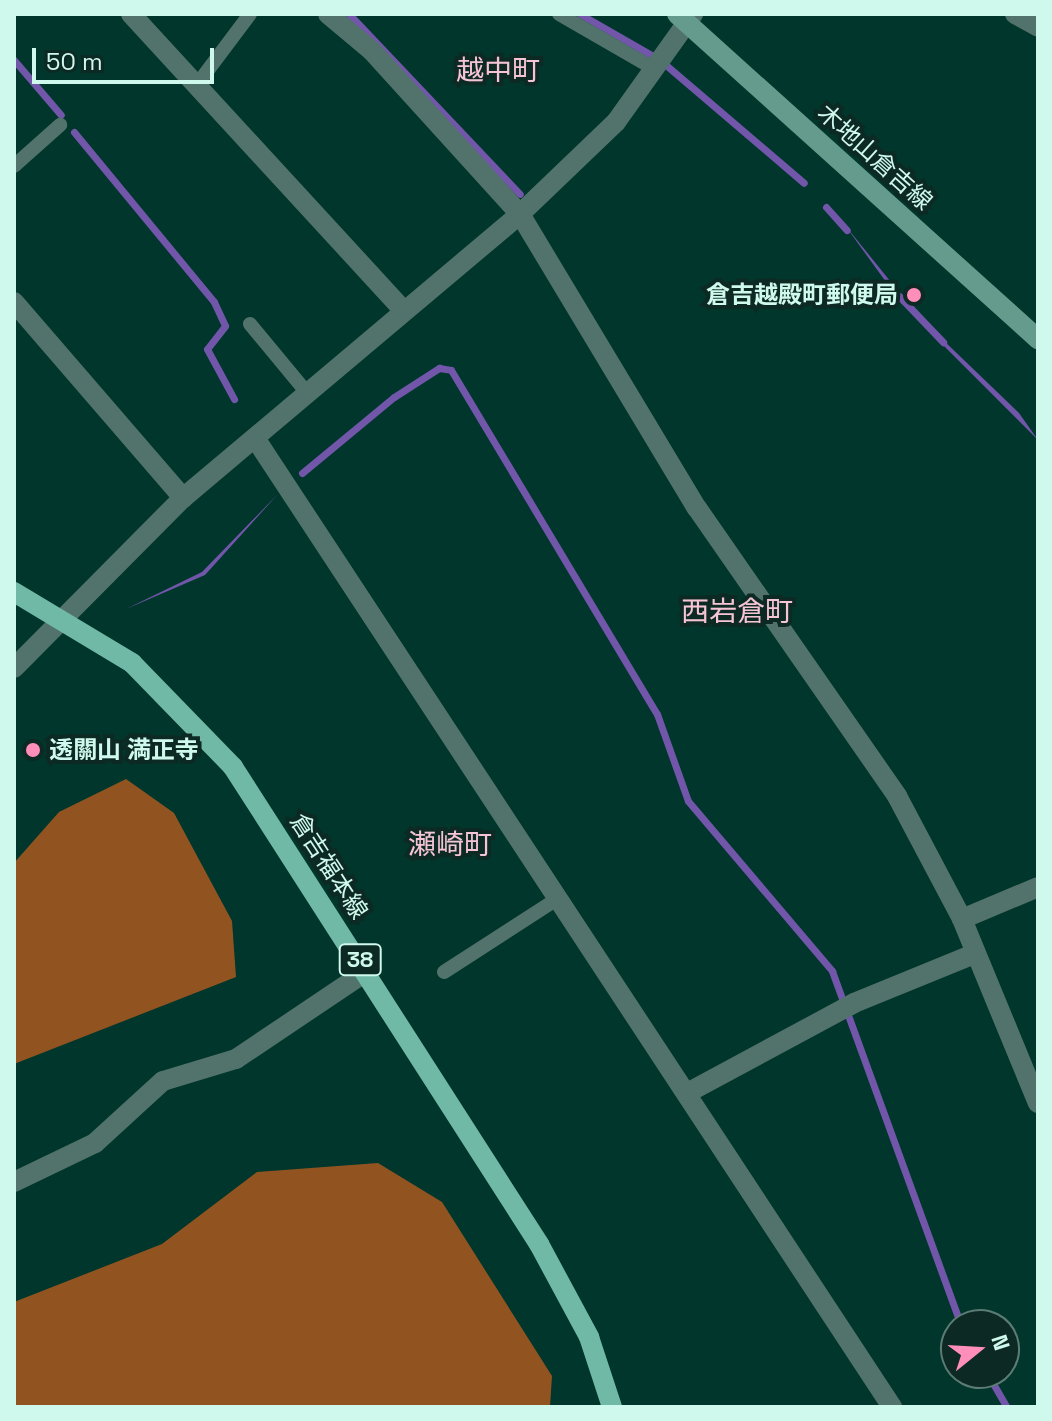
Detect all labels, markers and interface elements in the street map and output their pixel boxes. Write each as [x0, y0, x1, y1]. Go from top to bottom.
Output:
scale bar [36, 32, 218, 82]
text: 50 m [46, 46, 103, 77]
district label: 越中町 [456, 53, 540, 87]
street label: 木地山倉吉線 [812, 98, 938, 216]
place label: 倉吉越殿町郵便局 [706, 281, 898, 309]
marker: 倉吉越殿町郵便局 [905, 286, 923, 304]
district label: 西岩倉町 [681, 594, 793, 628]
place label: 透關山 満正寺 [49, 736, 199, 764]
marker: 透關山 満正寺 [24, 741, 42, 759]
street label: 倉吉福本線 [284, 808, 374, 924]
district label: 瀬崎町 [408, 827, 492, 861]
road number: 38 [338, 942, 382, 978]
north arrow [940, 1309, 1020, 1389]
text: N [985, 1331, 1017, 1354]

